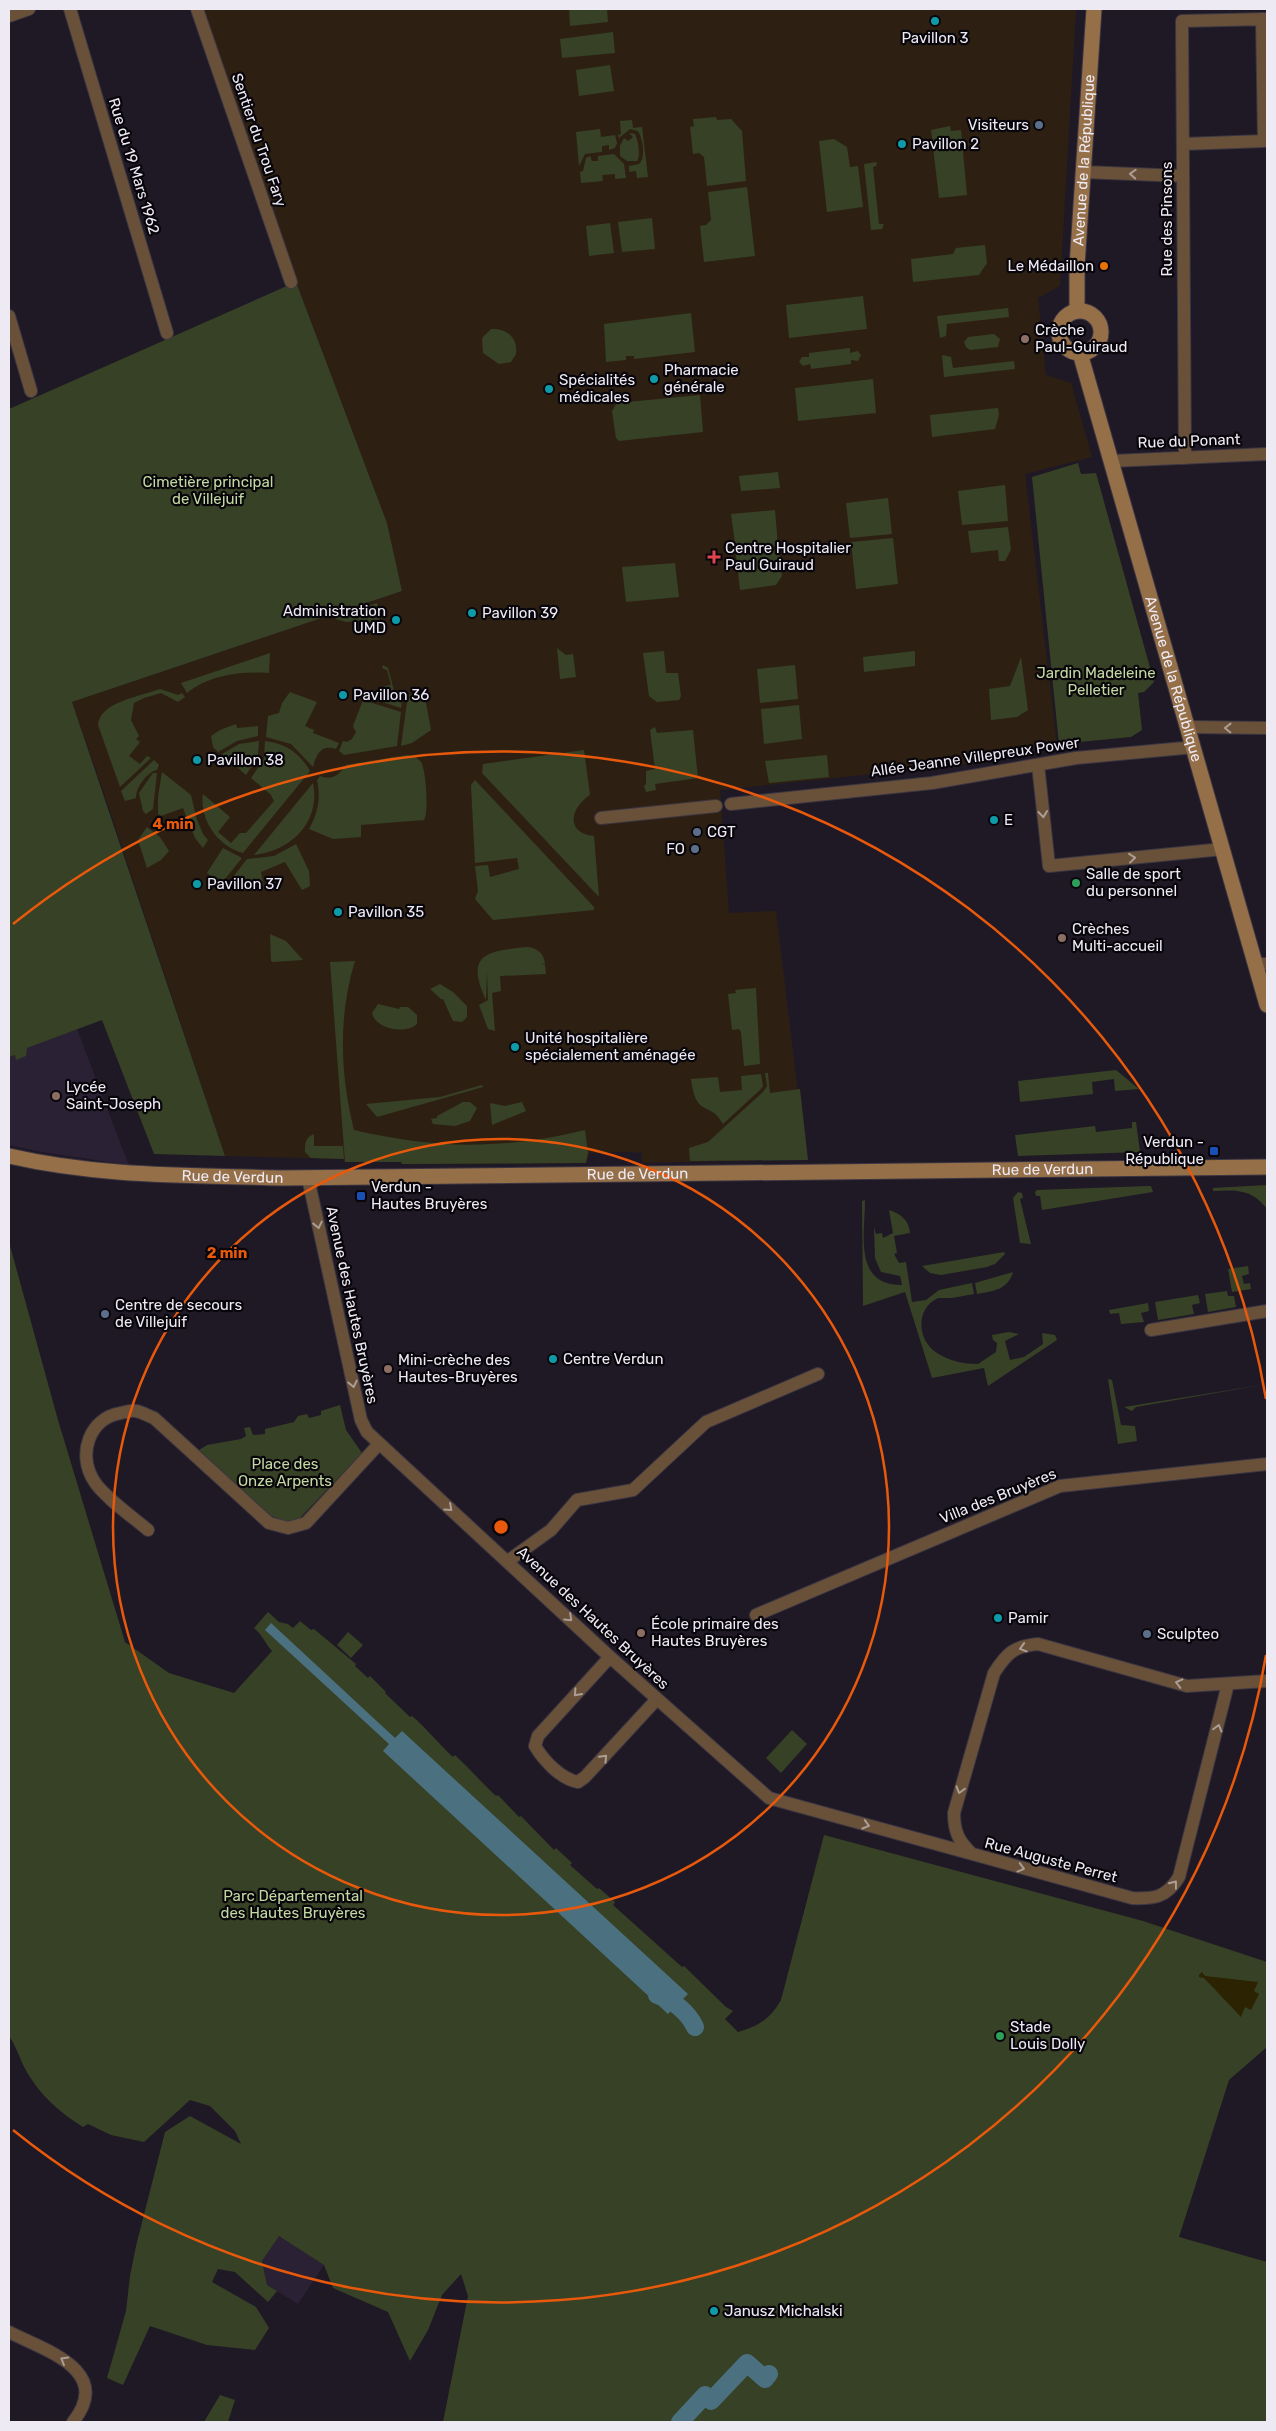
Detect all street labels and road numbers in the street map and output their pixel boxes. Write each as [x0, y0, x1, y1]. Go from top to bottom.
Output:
street label: Sentier du Trou Fary [228, 71, 290, 209]
street label: Avenue de la République [1069, 74, 1099, 246]
street label: Rue du 19 Mars 1962 [105, 96, 163, 237]
street label: Rue des Pinsons [1158, 161, 1176, 276]
street label: Rue du Ponant [1137, 430, 1241, 452]
street label: Avenue de la République [1141, 594, 1206, 764]
street label: Allée Jeanne Villepreux Power [870, 733, 1081, 781]
street label: Rue de Verdun [992, 1160, 1093, 1179]
street label: Rue de Verdun [587, 1164, 689, 1184]
street label: Rue de Verdun [181, 1166, 284, 1187]
street label: Avenue des Hautes Bruyères [322, 1205, 382, 1406]
street label: Villa des Bruyères [937, 1464, 1059, 1528]
street label: Avenue des Hautes Bruyères [513, 1543, 673, 1693]
street label: Rue Auguste Perret [983, 1834, 1119, 1886]

